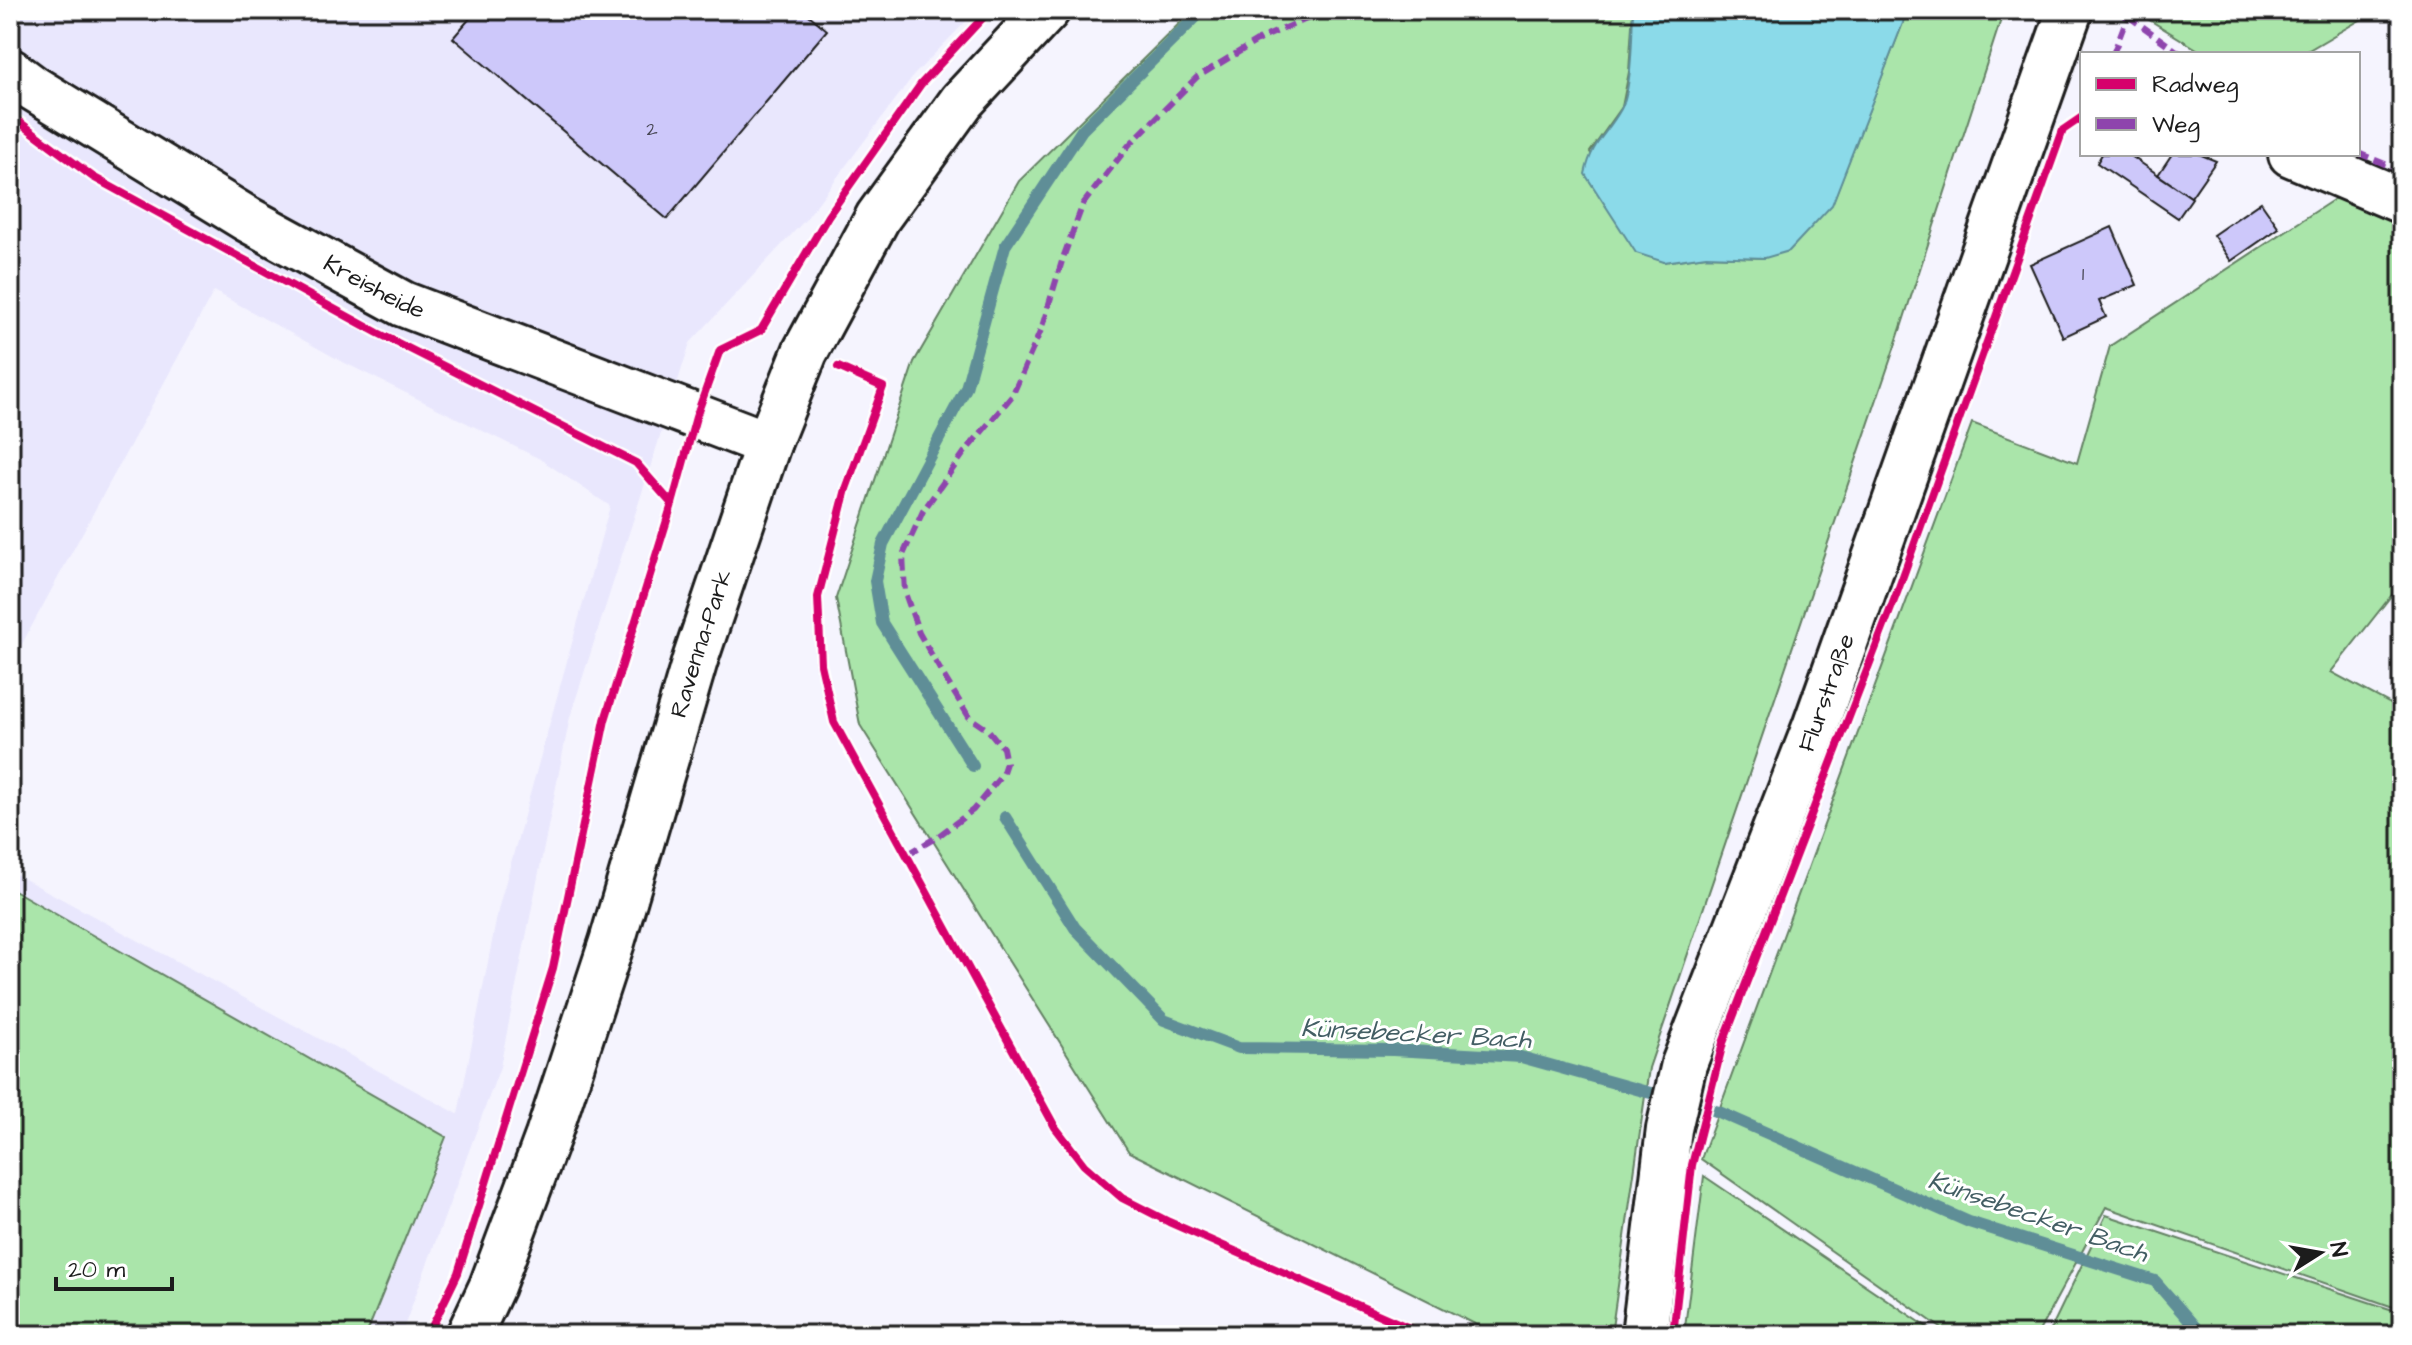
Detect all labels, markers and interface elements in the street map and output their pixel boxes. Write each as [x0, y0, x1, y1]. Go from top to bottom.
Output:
legend [2080, 52, 2360, 156]
text: Radweg [2152, 68, 2238, 103]
text: Weg [2152, 108, 2200, 143]
house number: 2 [646, 115, 658, 143]
street label: Kreisheide [317, 247, 430, 328]
house number: 1 [2082, 260, 2085, 288]
street label: Ravenna-Park [662, 565, 741, 722]
street label: Flurstraße [1790, 629, 1864, 757]
water label: Künsebecker Bach [1300, 1010, 1533, 1058]
water label: Künsebecker Bach [1923, 1163, 2154, 1272]
north arrow [2280, 1213, 2360, 1293]
text: N [2322, 1240, 2355, 1259]
scale bar [56, 1241, 172, 1291]
text: 20 m [68, 1253, 125, 1287]

